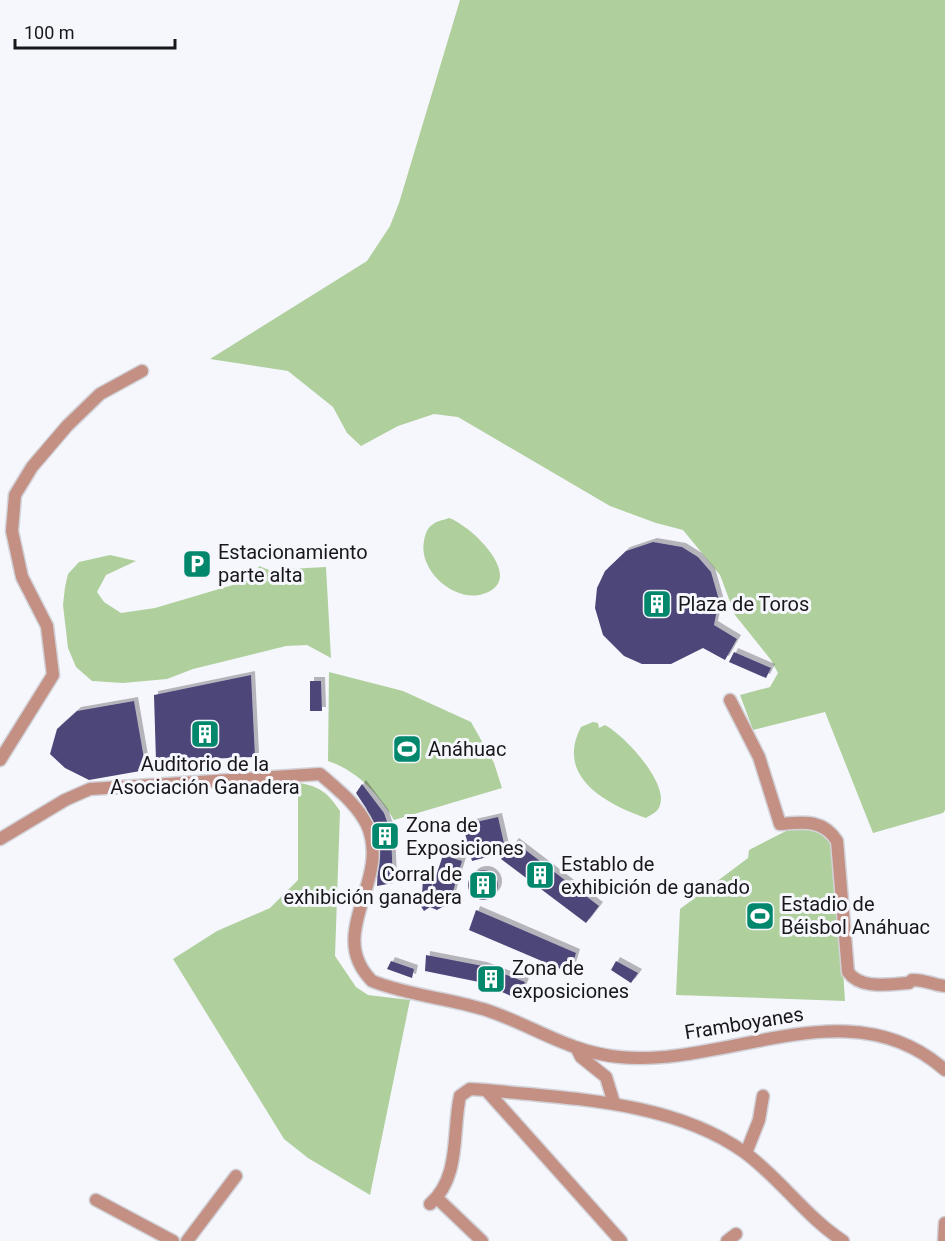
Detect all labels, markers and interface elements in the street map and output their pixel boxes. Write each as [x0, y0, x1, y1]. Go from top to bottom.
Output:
scale bar [15, 12, 176, 50]
text: 100 m [24, 22, 75, 43]
place label: Estacionamiento parte alta [218, 540, 368, 587]
parking icon: Estacionamiento parte alta [181, 548, 213, 580]
building icon: Plaza de Toros [641, 588, 673, 620]
place label: Plaza de Toros [678, 592, 809, 616]
building icon: Auditorio de la Asociación Ganadera [189, 718, 221, 750]
sports icon: Anáhuac [391, 733, 423, 765]
place label: Anáhuac [428, 737, 506, 761]
place label: Auditorio de la Asociación Ganadera [110, 752, 300, 799]
place label: Zona de Exposiciones [406, 813, 524, 860]
building icon: Zona de Exposiciones [369, 820, 401, 852]
place label: Establo de exhibición de ganado [561, 852, 750, 899]
building icon: Establo de exhibición de ganado [524, 859, 556, 891]
place label: Corral de exhibición ganadera [284, 862, 462, 909]
building icon: Corral de exhibición ganadera [467, 869, 499, 901]
place label: Estadio de Béisbol Anáhuac [781, 892, 930, 939]
sports icon: Estadio de Béisbol Anáhuac [744, 900, 776, 932]
place label: Zona de exposiciones [512, 956, 629, 1003]
building icon: Zona de exposiciones [475, 963, 507, 995]
street label: Framboyanes [683, 1002, 805, 1044]

